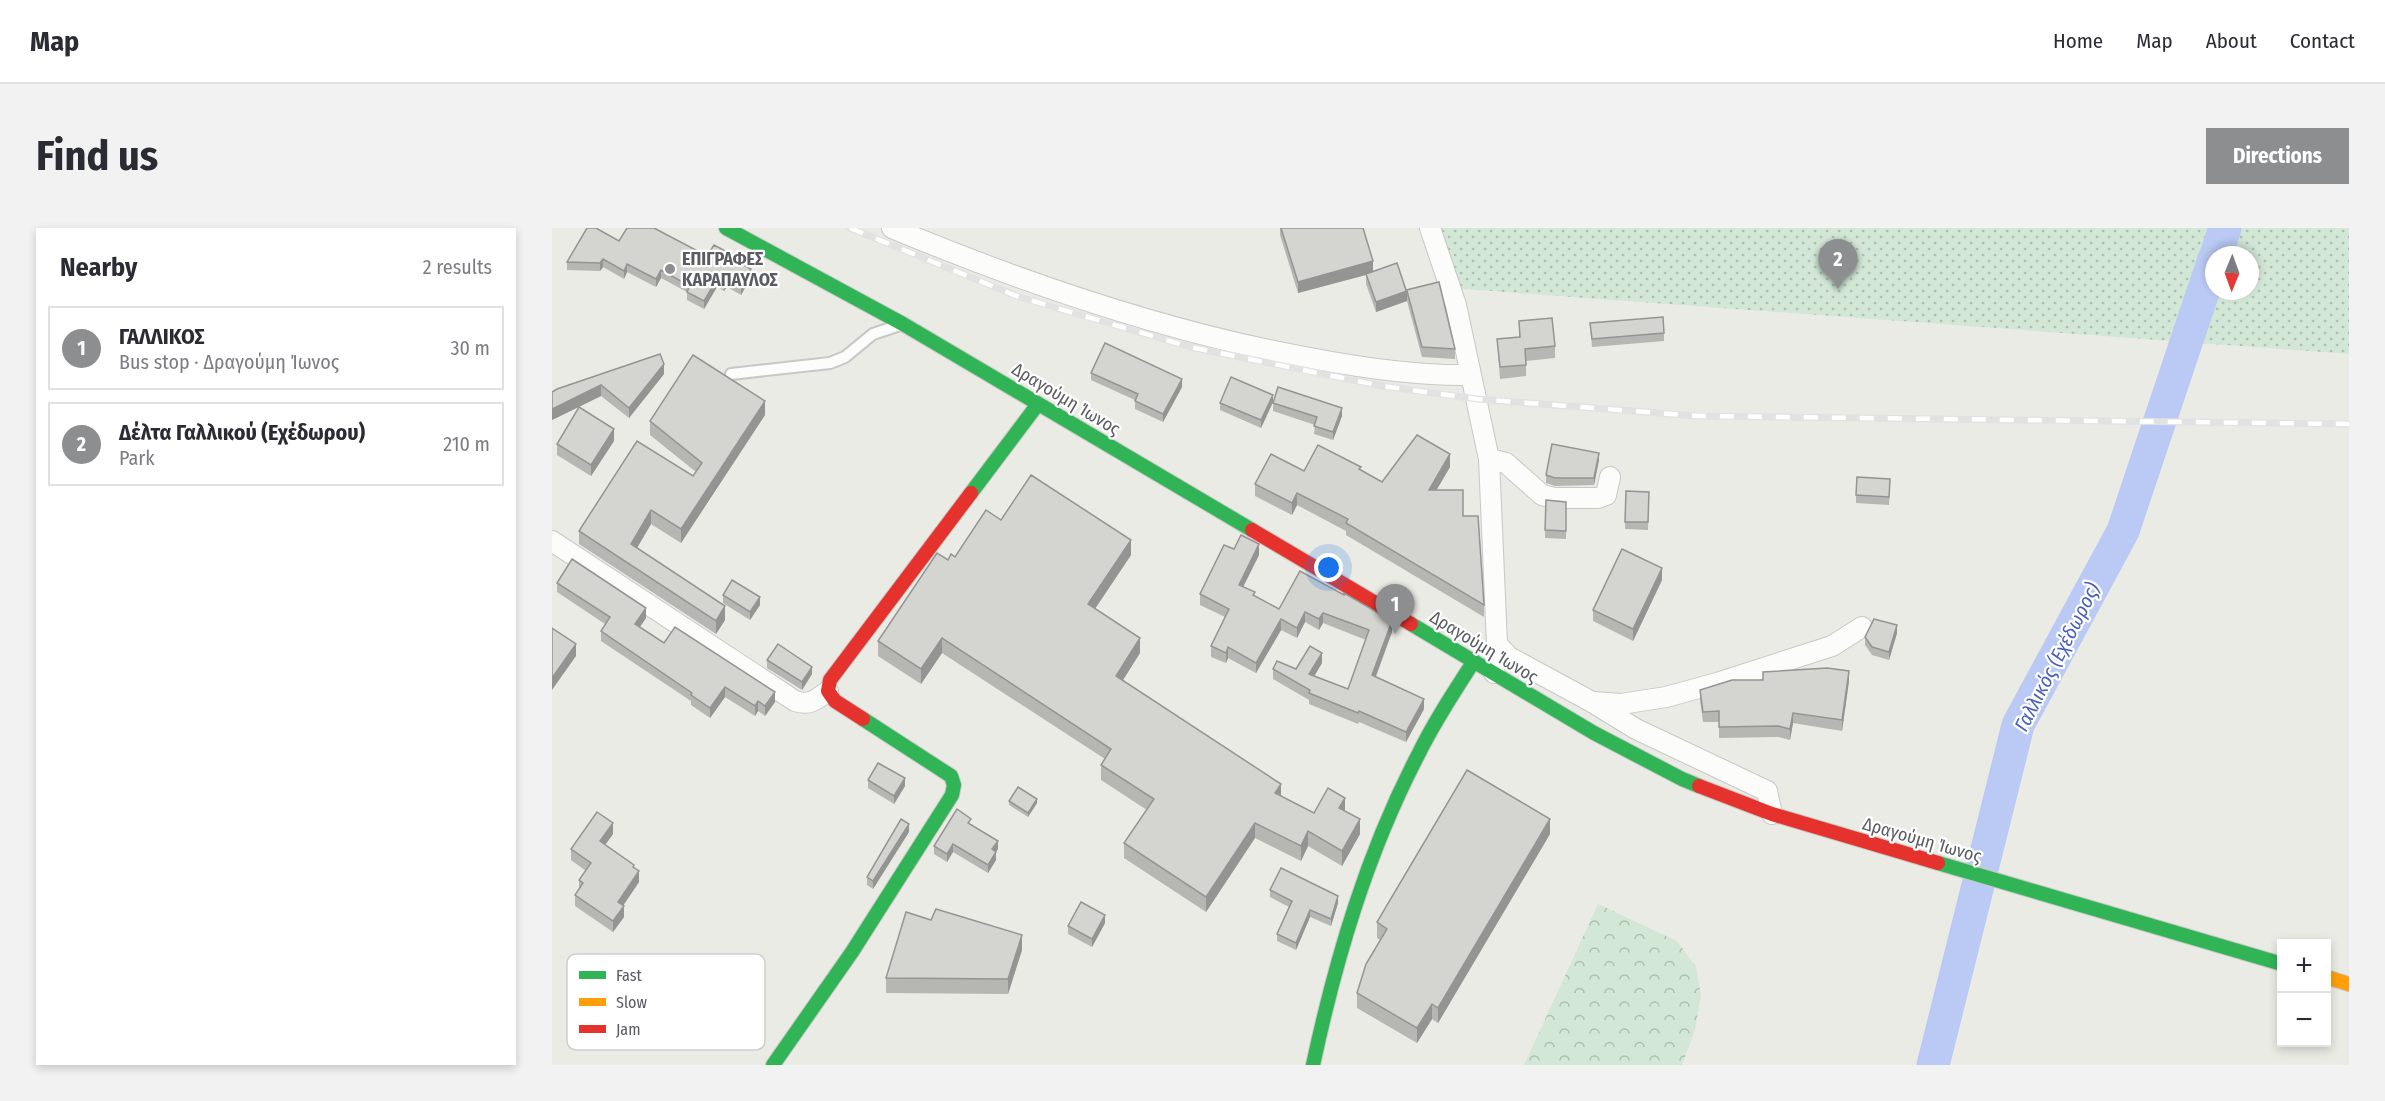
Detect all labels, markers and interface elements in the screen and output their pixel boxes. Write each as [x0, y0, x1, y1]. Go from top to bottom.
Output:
text: Map [30, 25, 79, 58]
text: Home [2053, 28, 2103, 54]
text: Map [2136, 28, 2173, 54]
text: About [2206, 28, 2257, 54]
text: Contact [2290, 28, 2355, 54]
button: Directions [2206, 128, 2349, 184]
text: Find us [36, 131, 158, 181]
pin: 2 [1818, 239, 1858, 289]
north arrow [2205, 246, 2259, 300]
place label: ΕΠΙΓΡΑΦΕΣ ΚΑΡΑΠΑΥΛΟΣ [682, 248, 778, 291]
text: Nearby [60, 252, 137, 283]
text: 2 results [423, 255, 492, 279]
marker: ΕΠΙΓΡΑΦΕΣ ΚΑΡΑΠΑΥΛΟΣ [663, 262, 677, 276]
text: ΓΑΛΛΙΚΟΣ [119, 323, 205, 350]
text: 1 [77, 336, 86, 360]
text: 30 m [450, 336, 490, 360]
text: Bus stop · Δραγούμη Ίωνος [119, 350, 339, 374]
street label: Δραγούμη Ίωνος [1008, 358, 1124, 440]
text: Δέλτα Γαλλικού (Εχέδωρου) [119, 419, 365, 446]
text: 2 [77, 432, 86, 456]
text: 210 m [443, 432, 490, 456]
text: Park [119, 446, 155, 470]
your location [1314, 553, 1343, 582]
water label: Γαλλικός (Εχέδωρος) [2009, 578, 2105, 735]
pin: 1 [1376, 584, 1414, 634]
street label: Δραγούμη Ίωνος [1426, 606, 1542, 688]
street label: Δραγούμη Ίωνος [1860, 813, 1984, 868]
map controls [2277, 939, 2331, 1047]
button: + [2277, 939, 2331, 993]
legend [567, 954, 765, 1050]
text: Fast [616, 966, 643, 985]
text: Slow [616, 993, 647, 1012]
button: − [2277, 993, 2331, 1047]
text: Jam [616, 1020, 641, 1039]

